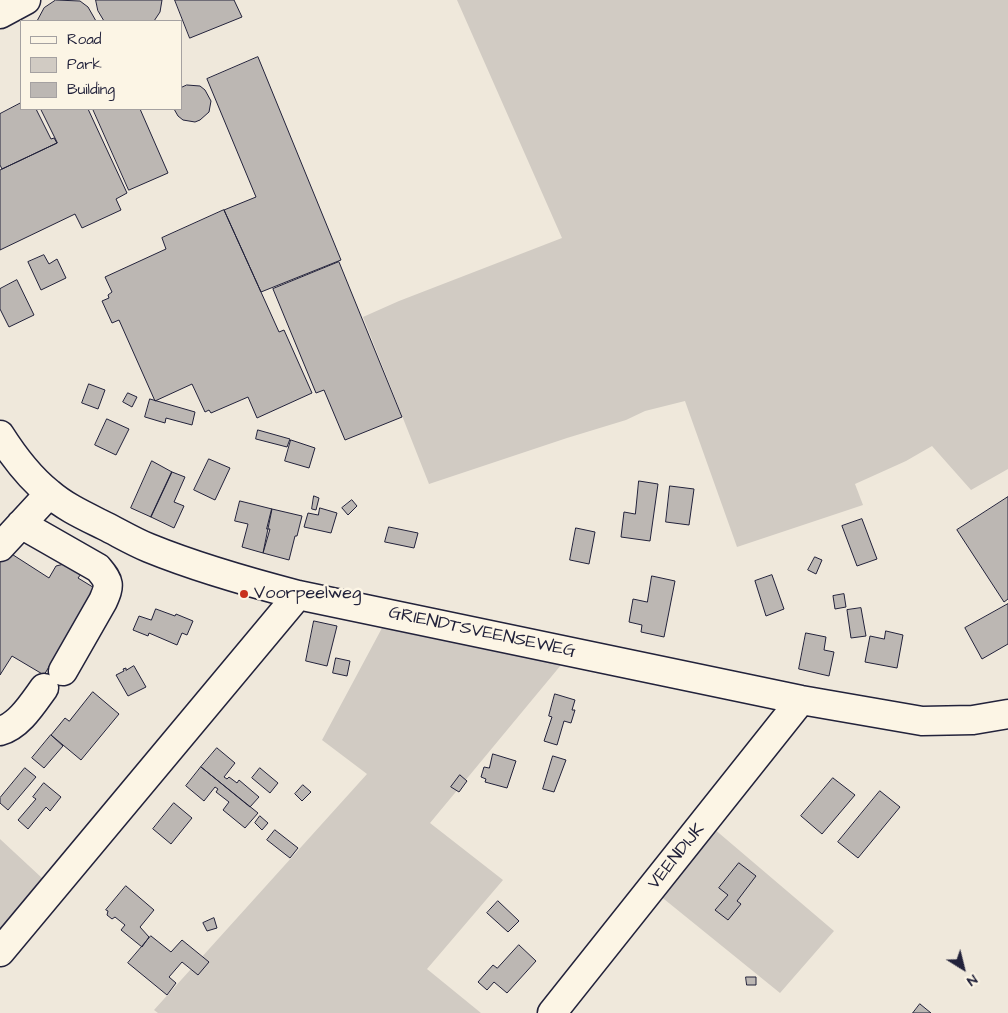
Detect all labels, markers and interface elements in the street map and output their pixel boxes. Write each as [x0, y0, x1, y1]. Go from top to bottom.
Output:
legend [20, 20, 182, 110]
text: Road [67, 29, 101, 50]
text: Park [67, 54, 102, 75]
text: Building [67, 79, 115, 100]
place label: Voorpeelweg [254, 583, 361, 605]
marker: Voorpeelweg [238, 588, 250, 600]
street label: GRIENDTSVEENSEWEG [387, 603, 577, 663]
street label: VEENDIJK [644, 820, 710, 894]
north arrow [938, 943, 988, 993]
text: N [962, 969, 981, 991]

